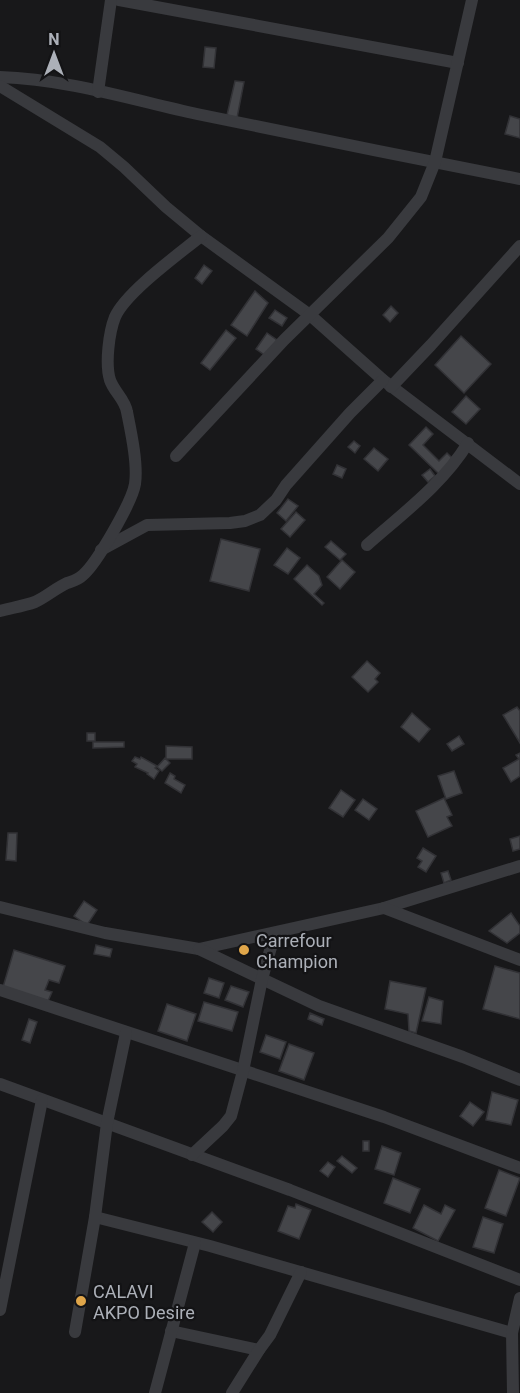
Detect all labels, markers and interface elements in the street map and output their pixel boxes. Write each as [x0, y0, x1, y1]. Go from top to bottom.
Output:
north arrow [24, 24, 84, 84]
text: N [48, 30, 60, 49]
place label: Carrefour Champion [256, 930, 338, 972]
marker: Carrefour Champion [237, 943, 251, 957]
place label: CALAVI AKPO Desire [93, 1281, 195, 1323]
marker: CALAVI AKPO Desire [74, 1294, 88, 1308]

